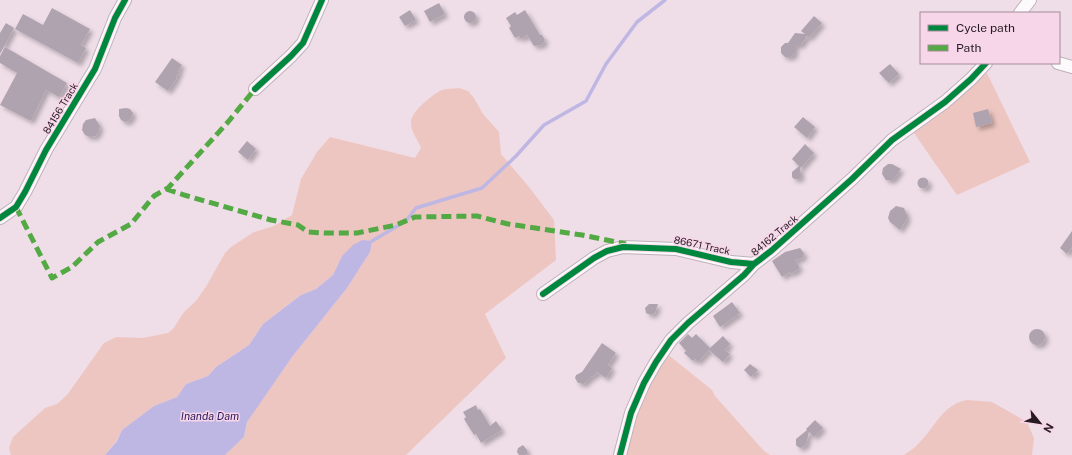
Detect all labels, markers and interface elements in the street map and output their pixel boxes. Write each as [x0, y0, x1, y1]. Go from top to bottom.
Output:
legend [920, 12, 1060, 64]
text: Cycle path [956, 21, 1015, 35]
text: Path [956, 41, 982, 55]
street label: 84156 Track [40, 80, 80, 136]
street label: 84162 Track [748, 212, 800, 258]
street label: 86671 Track [673, 233, 732, 257]
north arrow [1020, 403, 1060, 443]
water label: Inanda Dam [181, 410, 239, 422]
text: N [1041, 421, 1056, 435]

